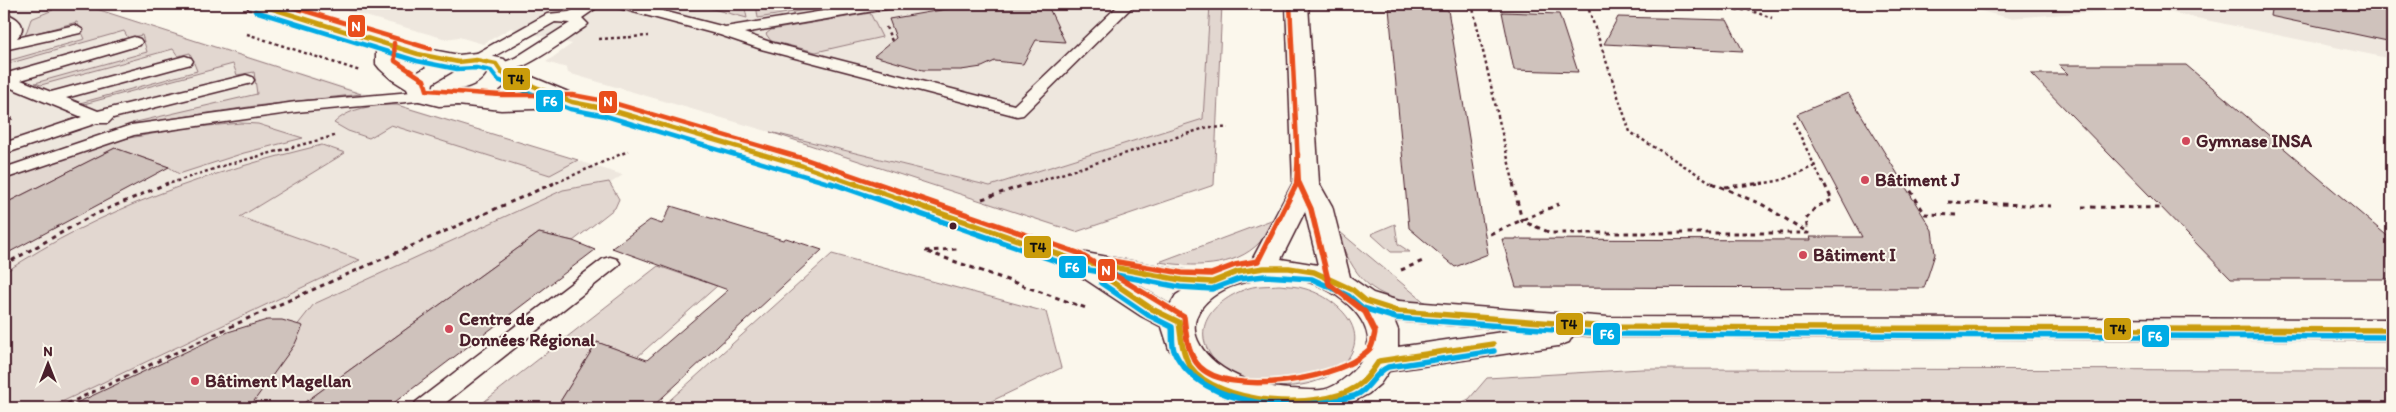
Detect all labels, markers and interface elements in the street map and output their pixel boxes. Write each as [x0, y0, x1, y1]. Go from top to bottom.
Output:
line badge: N [347, 14, 366, 38]
text: N [351, 18, 361, 35]
line badge: T4 [502, 67, 531, 91]
text: T4 [507, 71, 525, 88]
line badge: F6 [535, 89, 564, 113]
line badge: N [598, 90, 618, 114]
text: F6 [543, 93, 558, 110]
text: N [603, 93, 613, 110]
place label: Gymnase INSA [2196, 130, 2313, 152]
marker: Gymnase INSA [2180, 135, 2192, 147]
place label: Bâtiment J [1875, 169, 1960, 191]
marker: Bâtiment J [1859, 174, 1871, 186]
unlabelled marker [948, 221, 958, 231]
line badge: T4 [1023, 235, 1052, 259]
text: T4 [1029, 239, 1047, 256]
place label: Bâtiment I [1813, 244, 1896, 266]
marker: Bâtiment I [1797, 249, 1809, 261]
line badge: F6 [1058, 255, 1087, 279]
line badge: N [1097, 258, 1116, 282]
text: F6 [1065, 259, 1080, 276]
text: N [1101, 262, 1111, 279]
place label: Centre de Données Régional [459, 308, 596, 351]
line badge: T4 [1555, 312, 1584, 336]
text: T4 [1560, 316, 1578, 333]
line badge: T4 [2103, 317, 2132, 341]
text: T4 [2109, 321, 2127, 338]
line badge: F6 [1592, 322, 1621, 346]
marker: Centre de Données Régional [443, 323, 455, 335]
line badge: F6 [2141, 324, 2170, 348]
text: F6 [1600, 326, 1615, 343]
text: F6 [2148, 328, 2163, 345]
north arrow [22, 340, 72, 390]
text: N [43, 343, 53, 360]
place label: Bâtiment Magellan [205, 370, 352, 392]
marker: Bâtiment Magellan [189, 375, 201, 387]

